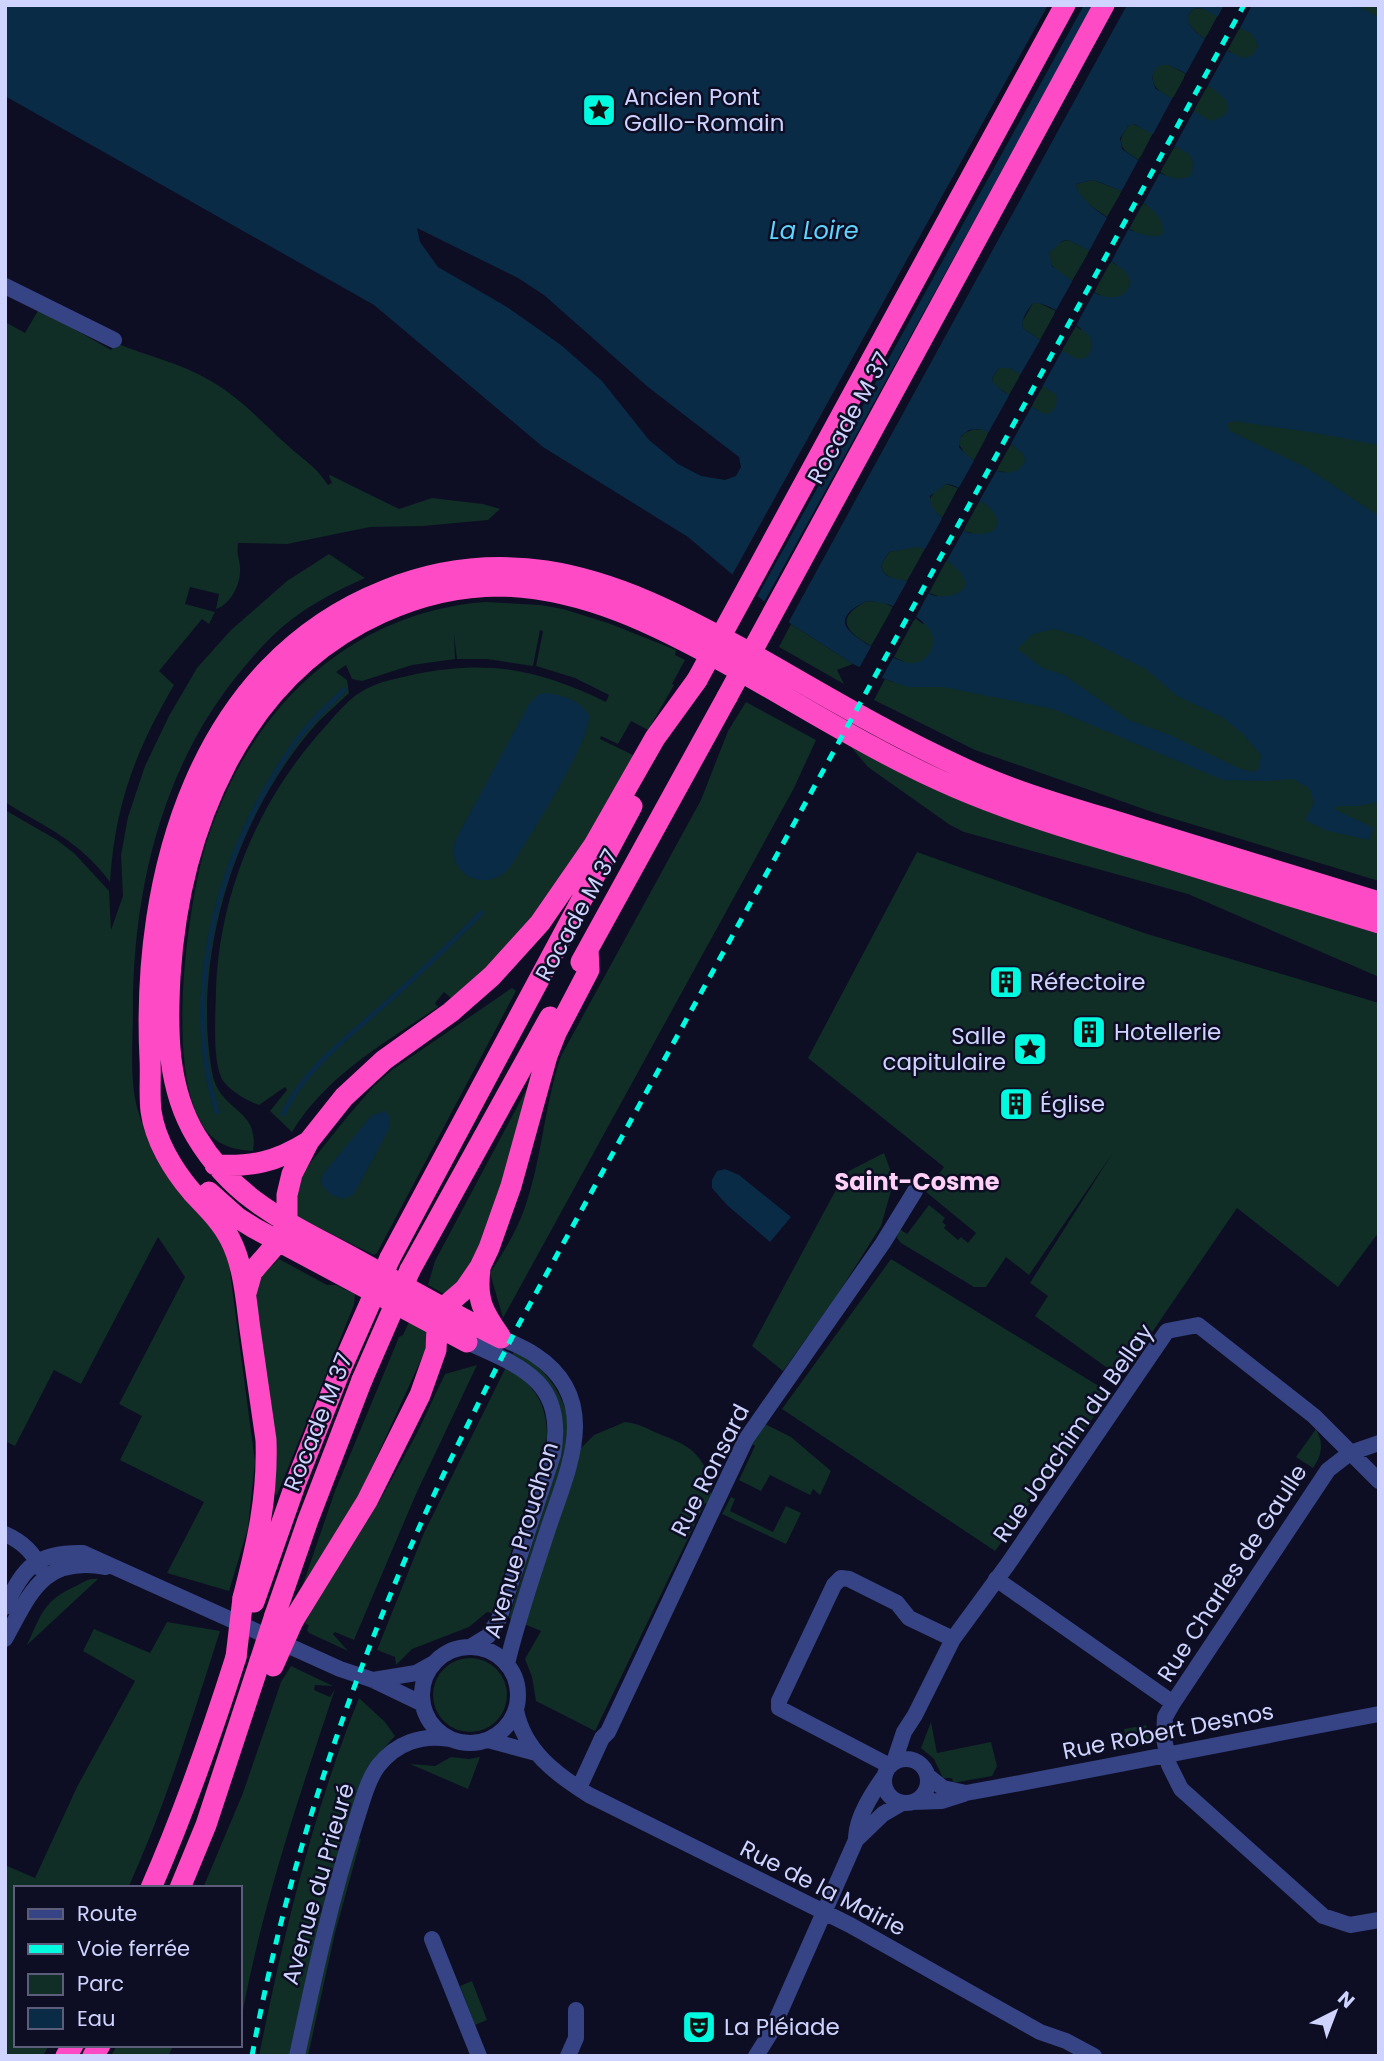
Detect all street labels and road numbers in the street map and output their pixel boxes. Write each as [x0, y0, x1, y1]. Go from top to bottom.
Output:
street label: Rocade M 37 [800, 346, 898, 490]
street label: Rocade M 37 [528, 843, 626, 987]
street label: Rue Joachim du Bellay [985, 1317, 1161, 1549]
street label: Rocade M 37 [276, 1348, 360, 1496]
street label: Rue Ronsard [663, 1398, 757, 1542]
street label: Avenue Proudhon [476, 1438, 566, 1642]
street label: Rue Charles de Gaulle [1150, 1458, 1314, 1688]
street label: Rue Robert Desnos [1060, 1695, 1276, 1767]
street label: Avenue du Prieuré [274, 1779, 362, 1989]
street label: Rue de la Mairie [735, 1832, 911, 1944]

